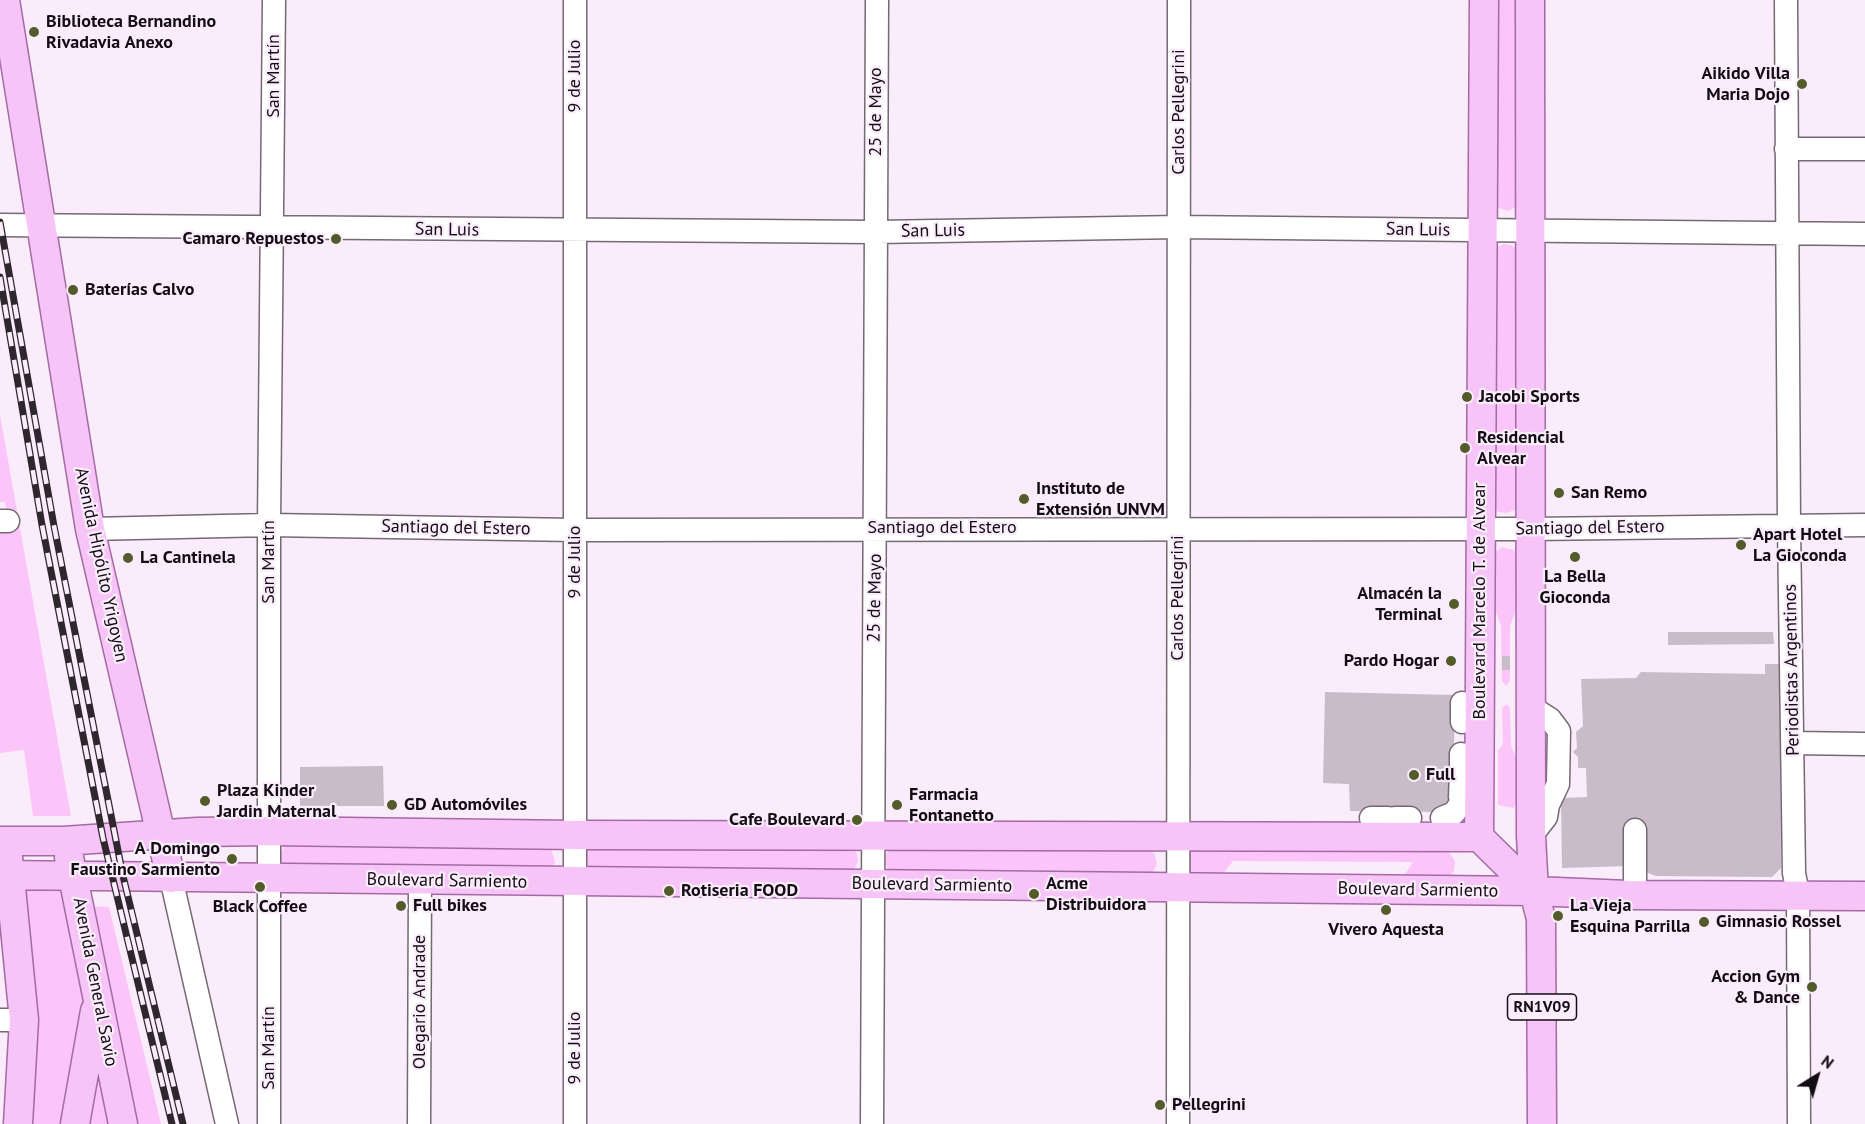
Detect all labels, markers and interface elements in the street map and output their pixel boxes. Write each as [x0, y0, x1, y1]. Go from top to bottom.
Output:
place label: Biblioteca Bernandino Rivadavia Anexo [46, 11, 216, 54]
marker: Biblioteca Bernandino Rivadavia Anexo [27, 25, 41, 39]
street label: San Martín [263, 34, 285, 118]
street label: 9 de Julio [564, 40, 586, 112]
street label: Carlos Pellegrini [1168, 49, 1190, 175]
place label: Aikido Villa Maria Dojo [1701, 63, 1790, 106]
street label: 25 de Mayo [865, 67, 887, 157]
marker: Aikido Villa Maria Dojo [1795, 77, 1809, 91]
street label: San Luis [415, 219, 479, 241]
street label: San Luis [1386, 219, 1450, 241]
street label: San Luis [901, 220, 965, 242]
place label: Camaro Repuestos [183, 228, 324, 250]
marker: Camaro Repuestos [329, 232, 343, 246]
place label: Baterías Calvo [85, 279, 194, 301]
marker: Baterías Calvo [66, 283, 80, 297]
place label: Jacobi Sports [1479, 386, 1580, 408]
marker: Jacobi Sports [1460, 390, 1474, 404]
place label: Residencial Alvear [1477, 427, 1564, 470]
marker: Residencial Alvear [1458, 441, 1472, 455]
street label: Avenida Hipólito Yrigoyen [70, 466, 132, 664]
place label: Instituto de Extensión UNVM [1036, 478, 1165, 520]
place label: San Remo [1571, 482, 1647, 504]
street label: Boulevard Marcelo T. de Alvear [1469, 483, 1491, 719]
marker: San Remo [1552, 486, 1566, 500]
marker: Instituto de Extensión UNVM [1017, 492, 1031, 506]
street label: Santiago del Estero [381, 516, 531, 540]
street label: Santiago del Estero [1515, 516, 1665, 540]
street label: Santiago del Estero [867, 517, 1017, 539]
street label: San Martín [258, 520, 280, 604]
place label: Apart Hotel La Gioconda [1753, 524, 1847, 566]
street label: 9 de Julio [564, 526, 586, 598]
street label: Carlos Pellegrini [1167, 535, 1189, 661]
marker: Apart Hotel La Gioconda [1734, 538, 1748, 552]
place label: La Cantinela [140, 547, 236, 569]
marker: La Bella Gioconda [1568, 550, 1582, 564]
marker: La Cantinela [121, 551, 135, 565]
street label: 25 de Mayo [863, 553, 887, 643]
place label: La Bella Gioconda [1539, 566, 1611, 608]
place label: Almacén la Terminal [1357, 583, 1442, 626]
street label: Periodistas Argentinos [1780, 584, 1804, 756]
marker: Almacén la Terminal [1447, 597, 1461, 611]
place label: Pardo Hogar [1344, 650, 1439, 672]
marker: Pardo Hogar [1444, 654, 1458, 668]
place label: Full [1426, 764, 1455, 786]
marker: Full [1407, 768, 1421, 782]
place label: Plaza Kinder Jardin Maternal [217, 780, 336, 822]
place label: Farmacia Fontanetto [909, 784, 994, 826]
marker: Plaza Kinder Jardin Maternal [198, 794, 212, 808]
place label: GD Automóviles [404, 794, 527, 816]
marker: GD Automóviles [385, 798, 399, 812]
marker: Farmacia Fontanetto [890, 798, 904, 812]
place label: Cafe Boulevard [729, 809, 845, 831]
marker: Cafe Boulevard [850, 813, 864, 827]
place label: A Domingo Faustino Sarmiento [71, 838, 220, 880]
marker: A Domingo Faustino Sarmiento [225, 852, 239, 866]
street label: Boulevard Sarmiento [366, 869, 528, 893]
street label: Boulevard Sarmiento [851, 873, 1013, 897]
place label: Acme Distribuidora [1046, 873, 1146, 916]
street label: Boulevard Sarmiento [1337, 878, 1499, 902]
marker: Black Coffee [253, 880, 267, 894]
place label: Rotiseria FOOD [681, 880, 798, 902]
marker: Rotiseria FOOD [662, 884, 676, 898]
marker: Acme Distribuidora [1027, 887, 1041, 901]
place label: Full bikes [413, 895, 487, 917]
place label: La Vieja Esquina Parrilla [1570, 895, 1690, 938]
street label: Avenida General Savio [68, 896, 122, 1068]
place label: Black Coffee [213, 896, 307, 918]
marker: Full bikes [394, 899, 408, 913]
marker: Vivero Aquesta [1379, 903, 1393, 917]
marker: La Vieja Esquina Parrilla [1551, 909, 1565, 923]
place label: Gimnasio Rossel [1716, 911, 1841, 933]
marker: Gimnasio Rossel [1697, 915, 1711, 929]
place label: Vivero Aquesta [1328, 919, 1444, 941]
street label: Olegario Andrade [409, 935, 431, 1069]
place label: Accion Gym & Dance [1711, 966, 1800, 1008]
marker: Accion Gym & Dance [1805, 980, 1819, 994]
road number: RN1V09 [1508, 994, 1576, 1020]
street label: San Martín [258, 1006, 280, 1090]
street label: 9 de Julio [564, 1012, 586, 1084]
north arrow [1787, 1046, 1847, 1106]
text: N [1818, 1050, 1838, 1073]
place label: Pellegrini [1172, 1094, 1246, 1116]
marker: Pellegrini [1153, 1098, 1167, 1112]

